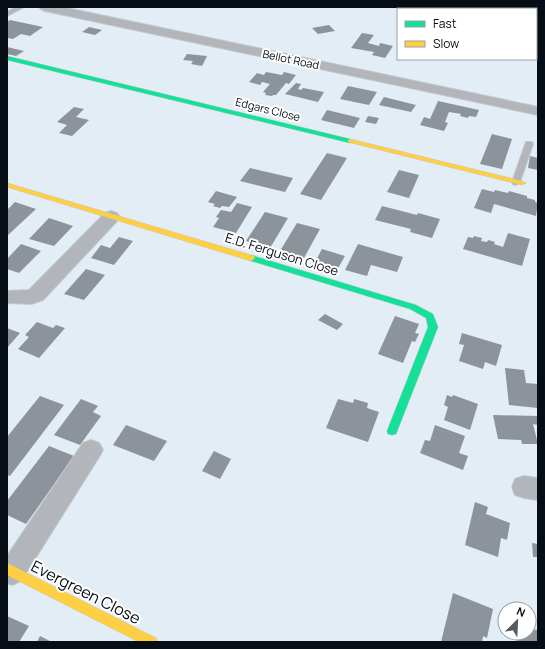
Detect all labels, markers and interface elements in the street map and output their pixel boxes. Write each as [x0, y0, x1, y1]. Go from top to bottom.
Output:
legend [397, 8, 537, 60]
text: Fast [433, 15, 457, 32]
text: Slow [433, 35, 459, 52]
street label: Bellot Road [261, 46, 321, 72]
street label: Edgars Close [234, 94, 302, 124]
street label: E.D. Ferguson Close [223, 228, 341, 280]
street label: Evergreen Close [27, 555, 145, 629]
north arrow [497, 601, 537, 641]
text: N [515, 603, 528, 620]

